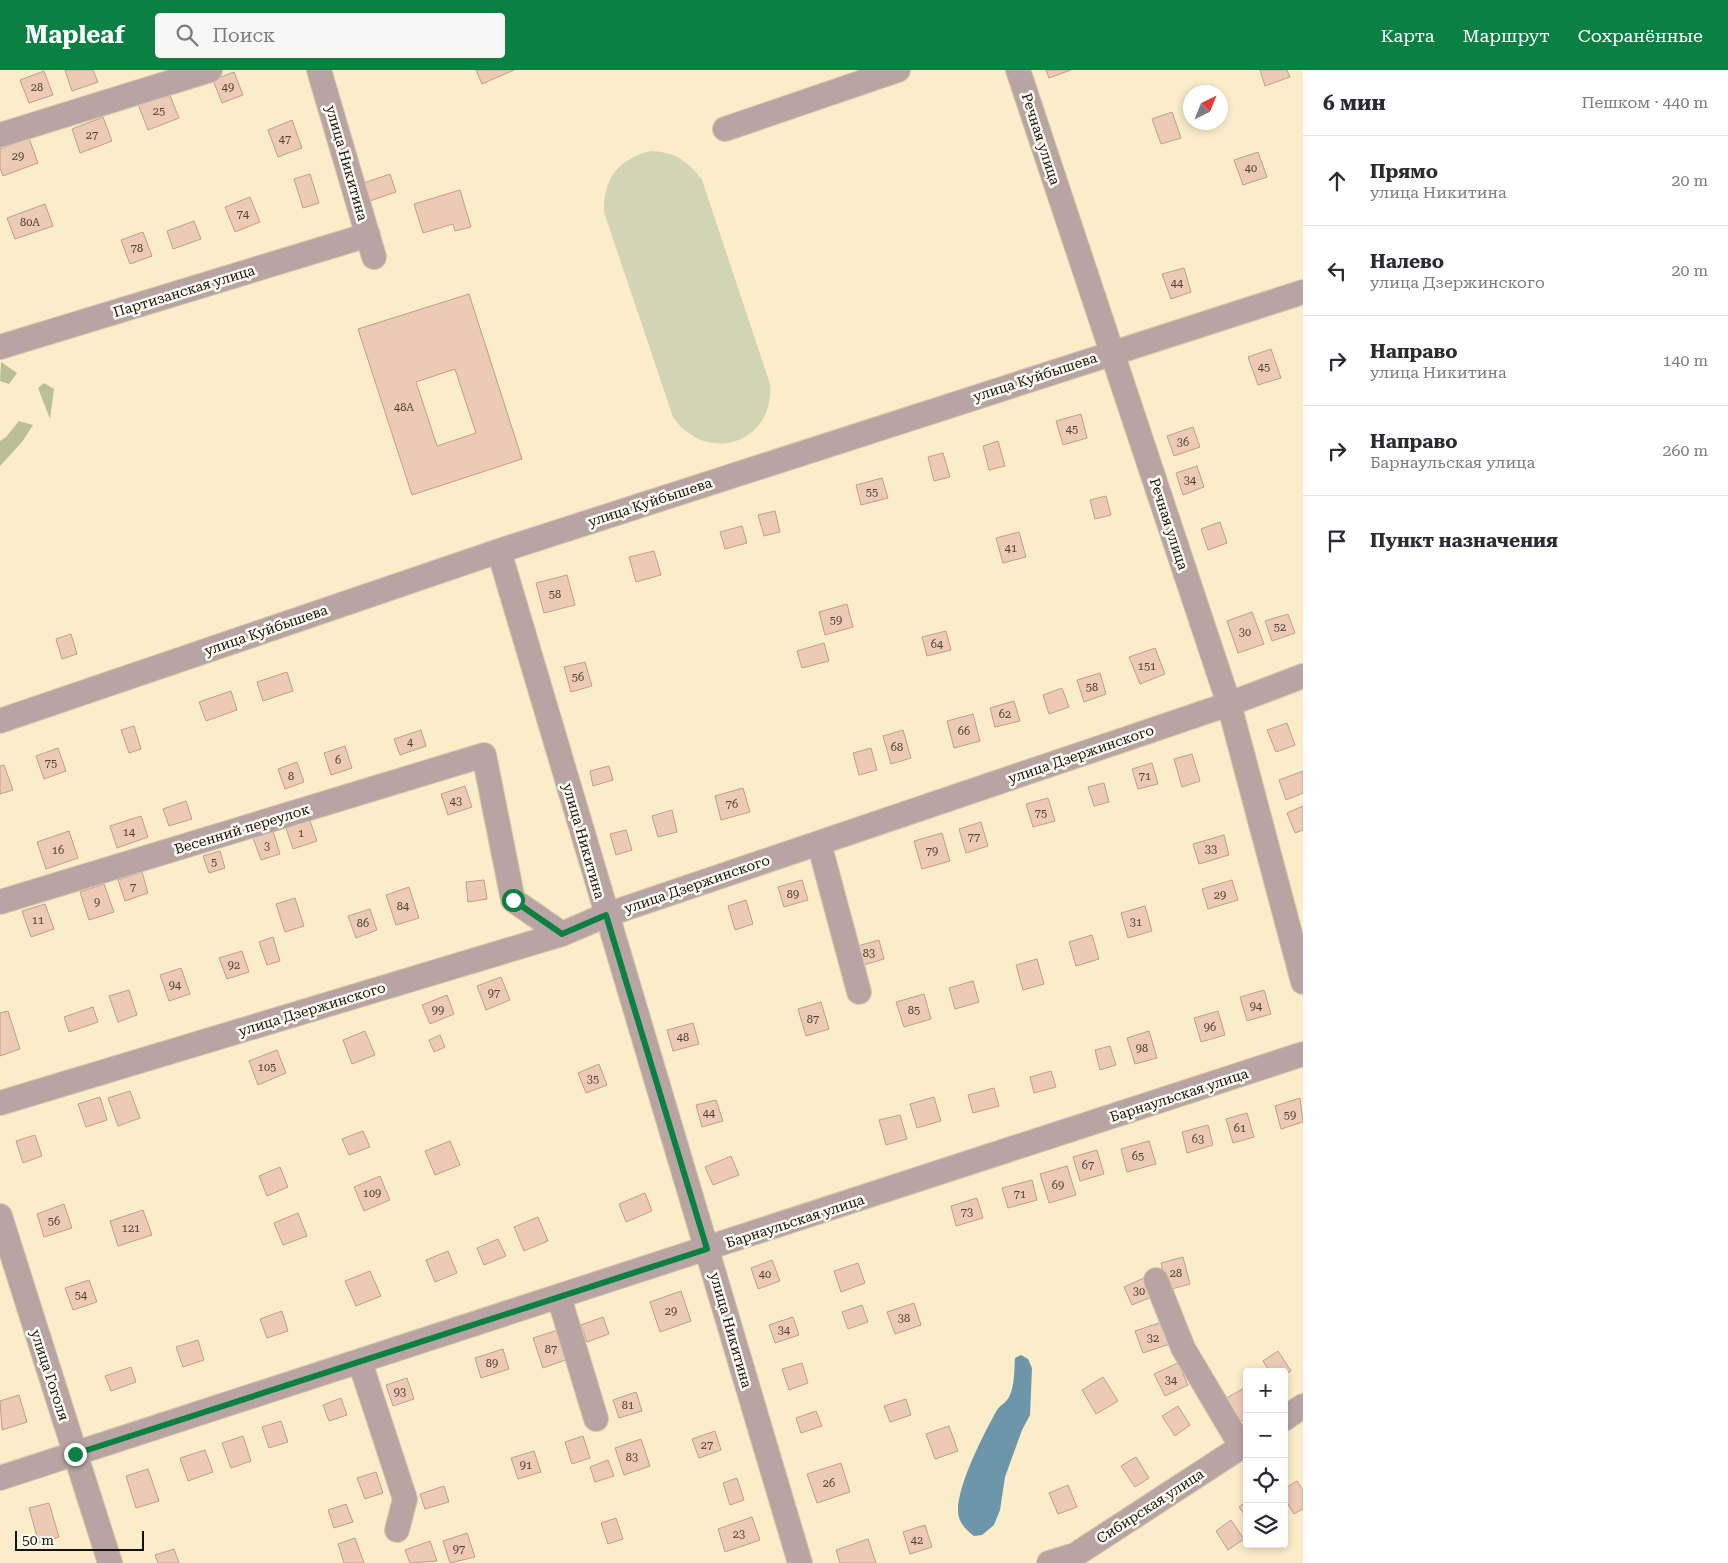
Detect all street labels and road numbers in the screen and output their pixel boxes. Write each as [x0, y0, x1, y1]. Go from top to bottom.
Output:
street label: Речная улица [1019, 91, 1064, 187]
street label: улица Никитина [323, 103, 371, 223]
street label: Партизанская улица [111, 262, 257, 320]
street label: улица Куйбышева [971, 349, 1099, 405]
street label: улица Куйбышева [586, 474, 714, 530]
street label: Речная улица [1147, 476, 1192, 572]
street label: улица Куйбышева [202, 601, 330, 659]
street label: улица Дзержинского [1006, 722, 1156, 786]
street label: улица Никитина [560, 781, 608, 901]
street label: Весенний переулок [172, 801, 312, 857]
street label: улица Дзержинского [622, 852, 772, 916]
street label: улица Дзержинского [237, 979, 387, 1039]
street label: Барнаульская улица [1108, 1065, 1251, 1125]
street label: Барнаульская улица [724, 1191, 867, 1251]
street label: улица Никитина [707, 1270, 755, 1390]
street label: улица Гоголя [28, 1328, 72, 1422]
street label: Сибирская улица [1093, 1465, 1207, 1547]

